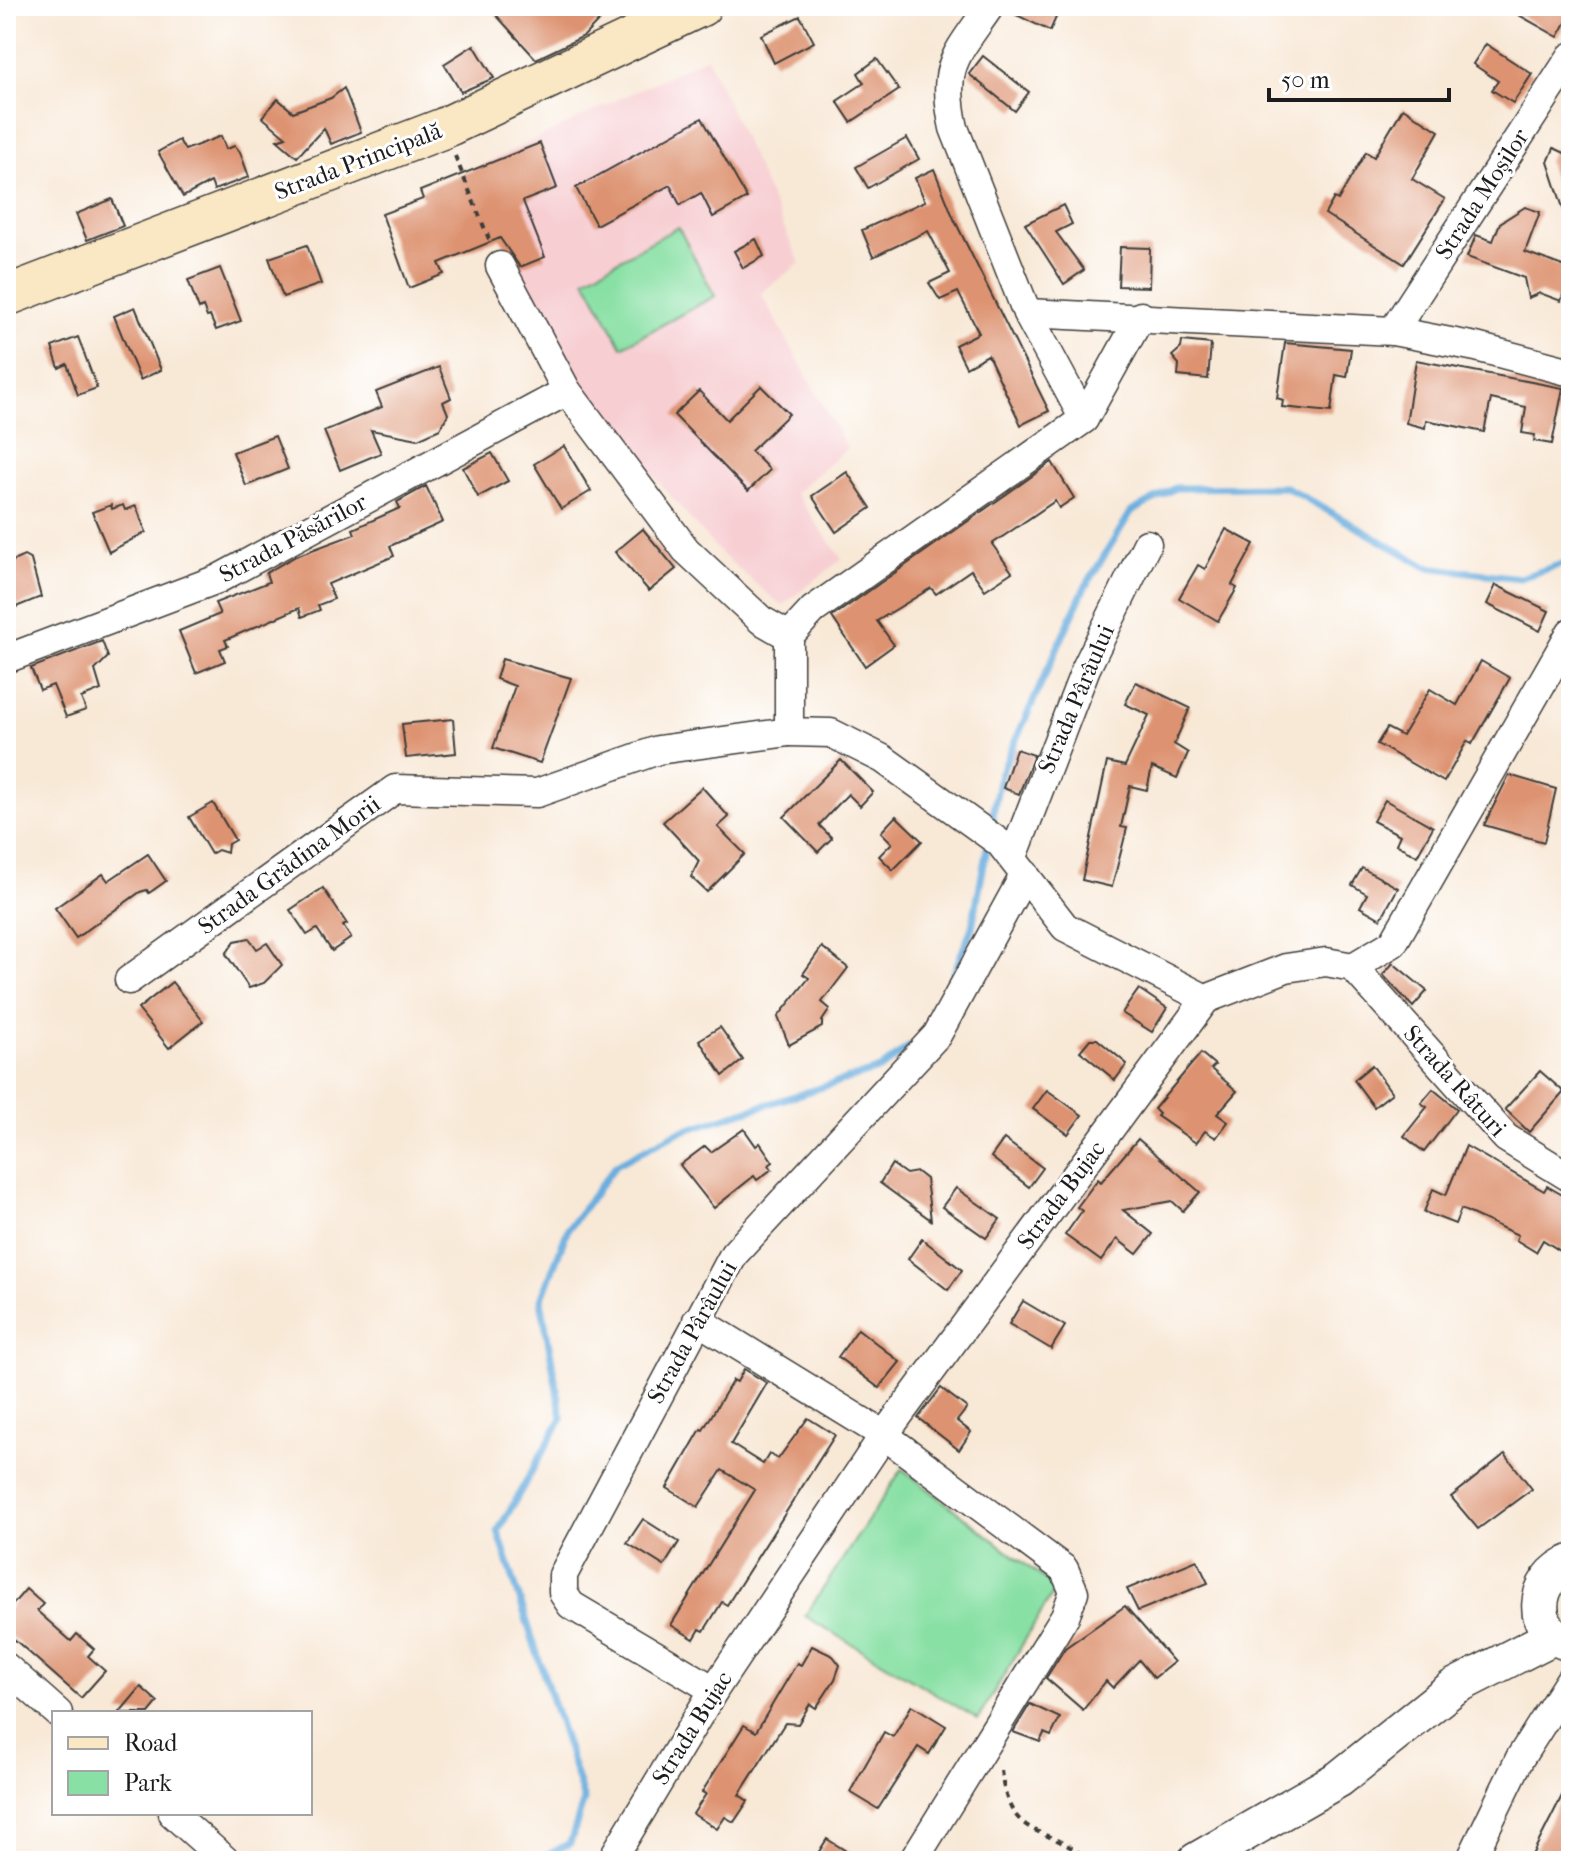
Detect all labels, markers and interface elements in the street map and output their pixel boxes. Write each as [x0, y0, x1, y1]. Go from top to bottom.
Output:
scale bar [1269, 52, 1449, 102]
text: 50 m [1281, 66, 1330, 94]
street label: Strada Principală [270, 116, 446, 206]
street label: Strada Moșilor [1429, 123, 1535, 265]
street label: Strada Păsărilor [215, 487, 372, 589]
street label: Strada Pârâului [1032, 620, 1120, 778]
street label: Strada Grădina Morii [192, 790, 386, 940]
street label: Strada Râturi [1398, 1020, 1512, 1142]
street label: Strada Bujac [1011, 1135, 1111, 1255]
street label: Strada Pârâului [641, 1256, 743, 1408]
street label: Strada Bujac [646, 1666, 738, 1790]
legend [52, 1711, 312, 1815]
text: Road [124, 1729, 178, 1757]
text: Park [124, 1769, 172, 1797]

